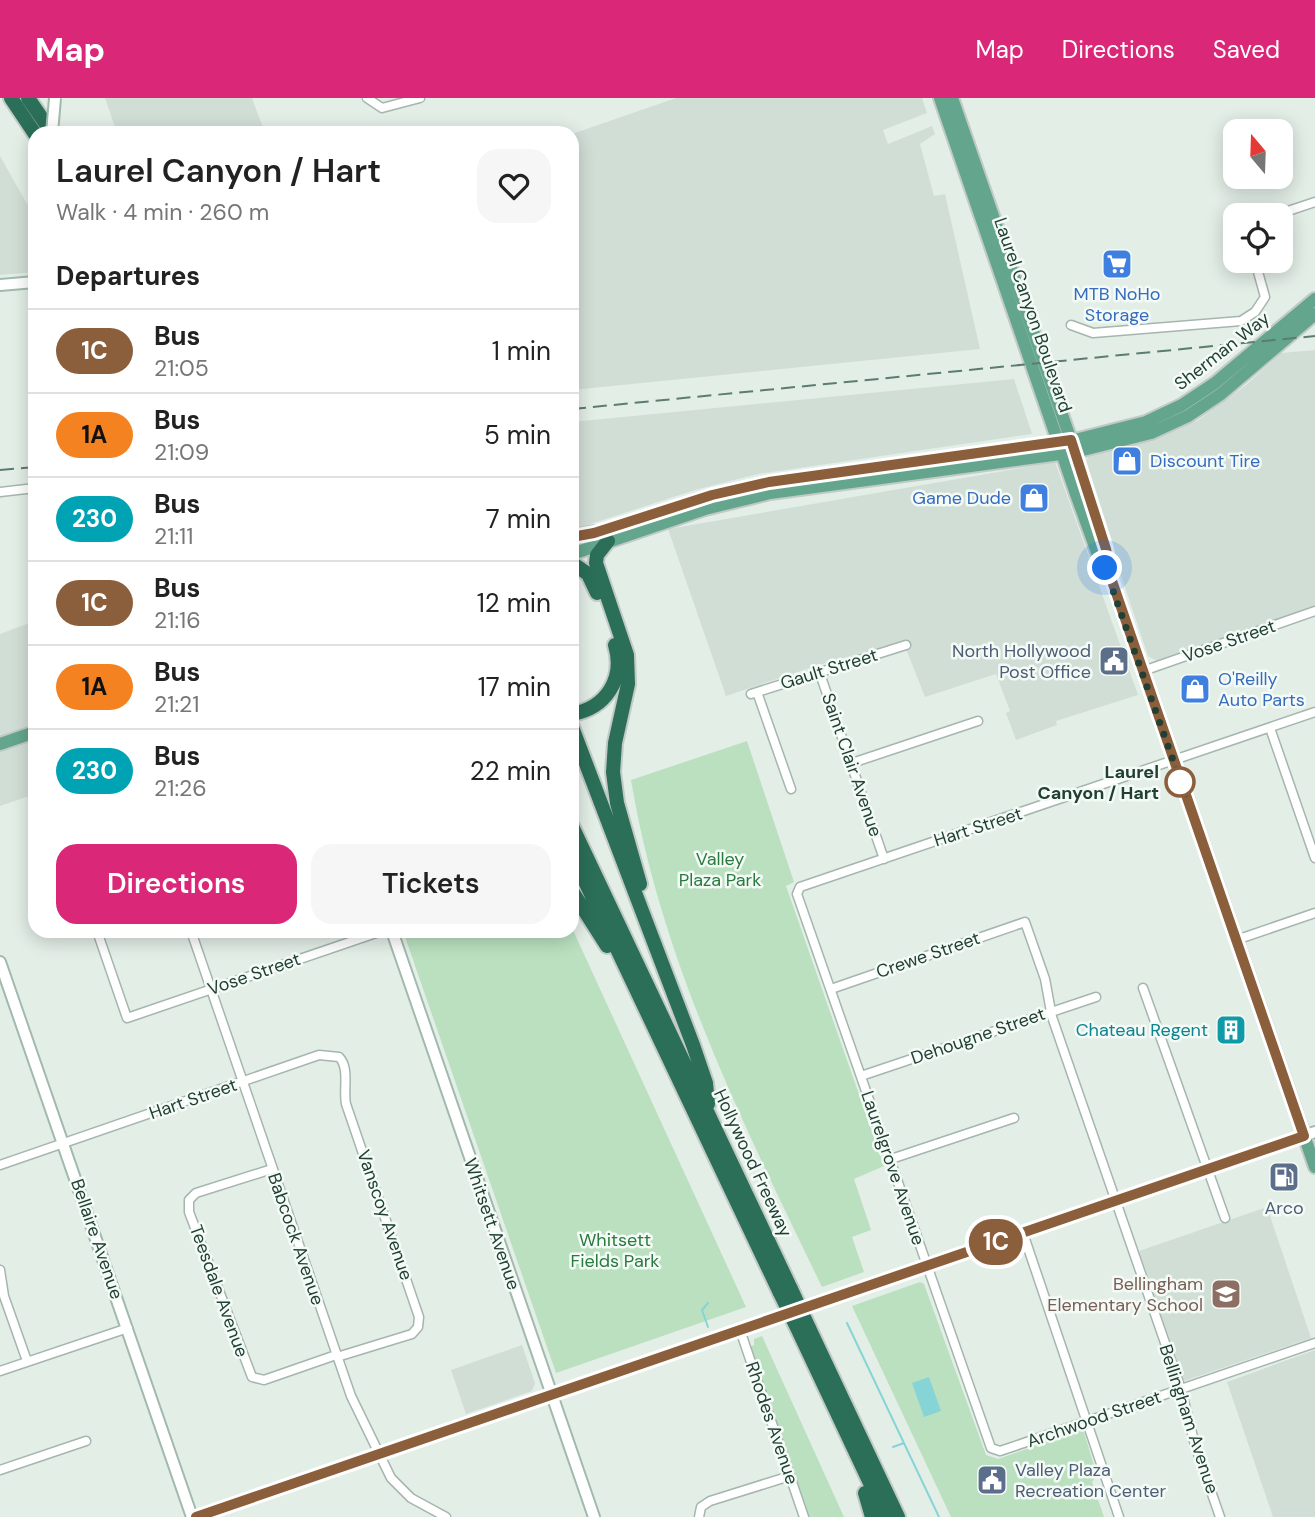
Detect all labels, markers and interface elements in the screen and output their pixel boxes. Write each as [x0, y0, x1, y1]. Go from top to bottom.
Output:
text: Map [35, 28, 105, 71]
text: Map [976, 34, 1024, 65]
text: Directions [1062, 34, 1175, 65]
text: Saved [1213, 34, 1280, 65]
north arrow [1223, 119, 1293, 189]
map controls [1223, 119, 1293, 273]
text: Laurel Canyon / Hart [56, 149, 381, 192]
button: heart [477, 149, 551, 223]
text: Walk · 4 min · 260 m [56, 197, 269, 227]
button: locate [1223, 203, 1293, 273]
street label: Laurel Canyon Boulevard [988, 214, 1078, 416]
supermarket icon: MTB NoHo Storage [1100, 247, 1134, 281]
text: Departures [56, 259, 200, 293]
place label: MTB NoHo Storage [1074, 282, 1160, 327]
street label: Sherman Way [1169, 306, 1275, 396]
text: Bus [154, 319, 200, 353]
text: 1 min [492, 334, 551, 368]
text: 1C [81, 335, 108, 366]
text: 21:05 [154, 353, 209, 383]
text: Bus [154, 403, 200, 437]
text: 5 min [484, 418, 551, 452]
text: 1A [82, 419, 107, 450]
text: 21:09 [154, 437, 209, 467]
shop icon: Discount Tire [1110, 444, 1144, 478]
place label: Discount Tire [1150, 449, 1260, 473]
shop icon: Game Dude [1017, 481, 1051, 515]
place label: Game Dude [912, 486, 1011, 510]
text: Bus [154, 487, 200, 521]
text: 7 min [486, 502, 551, 536]
text: 230 [72, 503, 117, 534]
text: 21:11 [154, 521, 193, 551]
your location [1087, 550, 1122, 585]
text: Bus [154, 571, 200, 605]
text: 12 min [477, 586, 551, 620]
text: 1C [81, 587, 108, 618]
text: 21:16 [154, 605, 201, 635]
street label: Vose Street [1179, 614, 1279, 668]
place label: North Hollywood Post Office [952, 639, 1091, 684]
street label: Gault Street [777, 643, 881, 695]
public building icon: North Hollywood Post Office [1097, 644, 1131, 678]
text: Bus [154, 655, 200, 689]
place label: O'Reilly Auto Parts [1218, 667, 1305, 712]
text: 17 min [478, 670, 551, 704]
text: 1A [82, 671, 107, 702]
shop icon: O'Reilly Auto Parts [1178, 672, 1212, 706]
text: 21:21 [154, 689, 200, 719]
street label: Saint Clair Avenue [816, 690, 888, 840]
text: Bus [154, 739, 200, 773]
text: 22 min [470, 754, 551, 788]
text: 230 [72, 755, 117, 786]
place label: Laurel Canyon / Hart [1037, 760, 1159, 805]
marker: Laurel Canyon / Hart [1165, 767, 1195, 797]
text: 21:26 [154, 773, 207, 803]
street label: Hart Street [931, 801, 1025, 853]
button: Directions [56, 844, 297, 924]
button: Tickets [311, 844, 551, 924]
park label: Valley Plaza Park [679, 847, 761, 892]
street label: Crewe Street [873, 926, 983, 984]
street label: Vose Street [204, 947, 304, 1001]
street label: Dehougne Street [908, 1002, 1048, 1070]
building icon: Chateau Regent [1214, 1013, 1248, 1047]
place label: Chateau Regent [1076, 1018, 1208, 1042]
street label: Hart Street [146, 1073, 240, 1125]
street label: Hollywood Freeway [708, 1085, 798, 1241]
street label: Laurelgrove Avenue [855, 1088, 931, 1248]
street label: Vanscoy Avenue [351, 1147, 419, 1283]
street label: Whitsett Avenue [458, 1155, 526, 1293]
fuel station icon: Arco [1267, 1160, 1301, 1194]
street label: Babcock Avenue [262, 1170, 330, 1308]
street label: Bellaire Avenue [65, 1176, 129, 1302]
place label: Arco [1264, 1196, 1304, 1220]
line badge: 1C [964, 1219, 1028, 1265]
street label: Teesdale Avenue [184, 1221, 254, 1361]
text: 1C [983, 1226, 1009, 1257]
park label: Whitsett Fields Park [571, 1228, 659, 1273]
place label: Bellingham Elementary School [1047, 1272, 1203, 1317]
school or university icon: Bellingham Elementary School [1209, 1277, 1243, 1311]
street label: Bellingham Avenue [1153, 1341, 1225, 1497]
street label: Rhodes Avenue [740, 1358, 804, 1488]
street label: Archwood Street [1024, 1385, 1164, 1453]
place label: Valley Plaza Recreation Center [1015, 1458, 1166, 1503]
public building icon: Valley Plaza Recreation Center [975, 1463, 1009, 1497]

